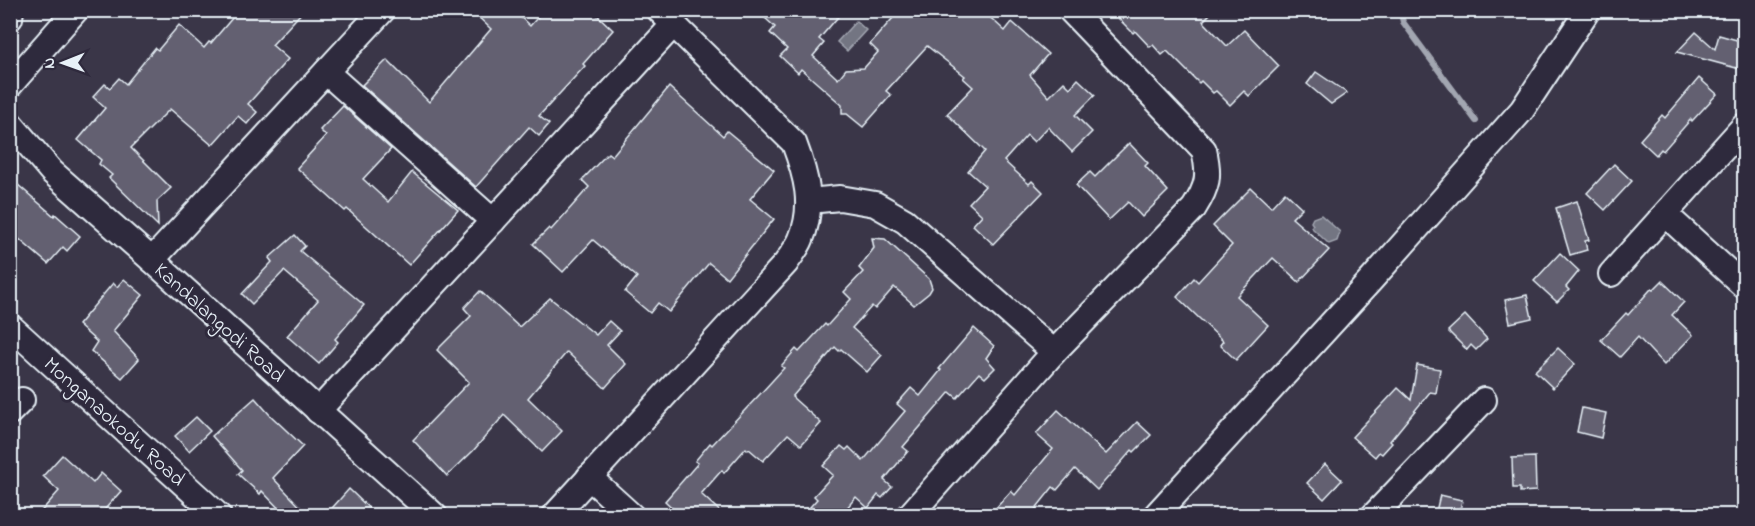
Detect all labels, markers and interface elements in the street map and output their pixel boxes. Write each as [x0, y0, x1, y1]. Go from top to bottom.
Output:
north arrow [33, 33, 93, 93]
text: N [38, 57, 62, 69]
street label: Kandalangodi Road [145, 256, 291, 392]
street label: Monganaokodu Road [35, 351, 191, 496]

